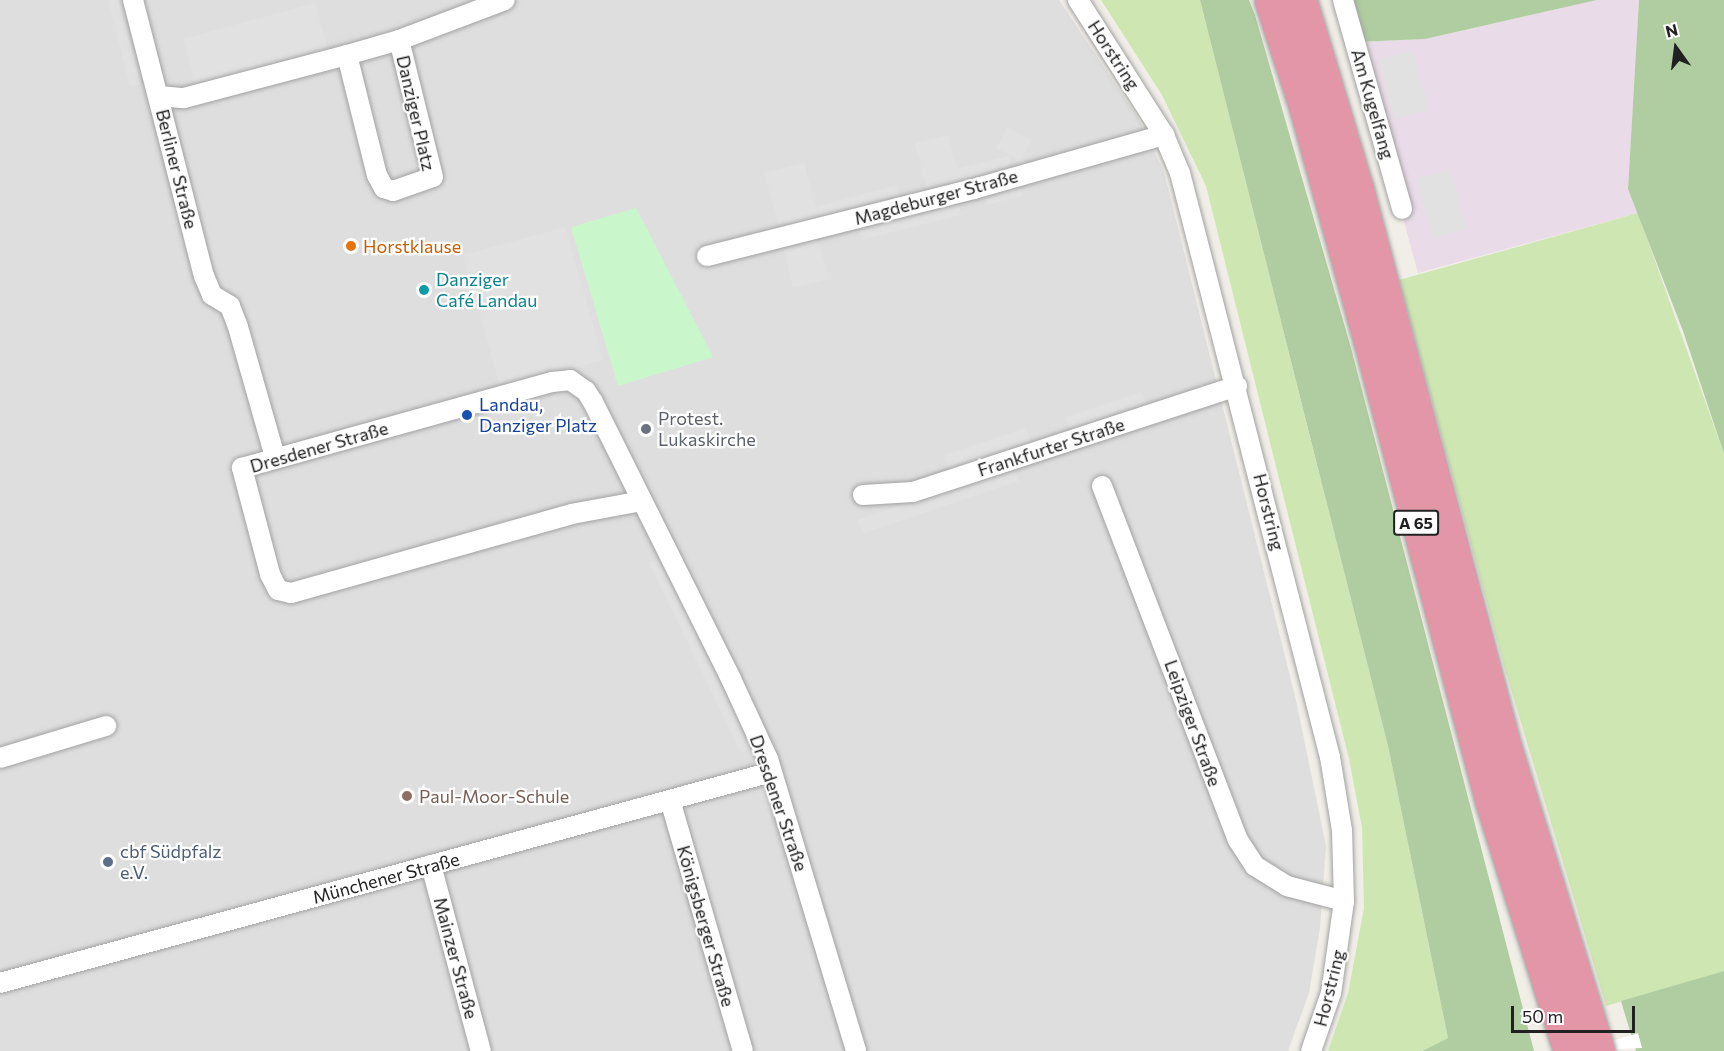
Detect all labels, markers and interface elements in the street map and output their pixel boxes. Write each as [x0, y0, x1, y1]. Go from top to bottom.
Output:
street label: Horstring [1084, 16, 1144, 94]
north arrow [1646, 18, 1706, 78]
text: N [1663, 19, 1680, 41]
street label: Am Kugelfang [1347, 46, 1399, 162]
street label: Danziger Platz [392, 53, 440, 173]
street label: Berliner Straße [152, 107, 202, 231]
street label: Magdeburger Straße [852, 165, 1020, 229]
place label: Horstklause [363, 235, 461, 257]
marker: Horstklause [344, 239, 358, 253]
place label: Danziger Café Landau [436, 269, 537, 312]
marker: Danziger Café Landau [417, 283, 431, 297]
place label: Landau, Danziger Platz [479, 394, 597, 436]
marker: Landau, Danziger Platz [460, 408, 474, 422]
place label: Protest. Lukaskirche [658, 408, 756, 450]
street label: Frankfurter Straße [975, 413, 1127, 481]
street label: Dresdener Straße [247, 417, 391, 477]
marker: Protest. Lukaskirche [639, 422, 653, 436]
street label: Horstring [1249, 471, 1289, 553]
road number: A 65 [1392, 510, 1440, 536]
street label: Leipziger Straße [1160, 657, 1226, 789]
street label: Dresdener Straße [746, 732, 812, 874]
place label: Paul-Moor-Schule [419, 785, 569, 807]
marker: Paul-Moor-Schule [400, 789, 414, 803]
place label: cbf Südpfalz e.V. [120, 841, 221, 884]
street label: Königsberger Straße [673, 843, 739, 1009]
street label: Münchener Straße [310, 848, 462, 908]
marker: cbf Südpfalz e.V. [101, 855, 115, 869]
street label: Mainzer Straße [429, 895, 483, 1021]
street label: Horstring [1309, 947, 1349, 1029]
scale bar [1514, 994, 1638, 1032]
text: 50 m [1522, 1005, 1563, 1027]

